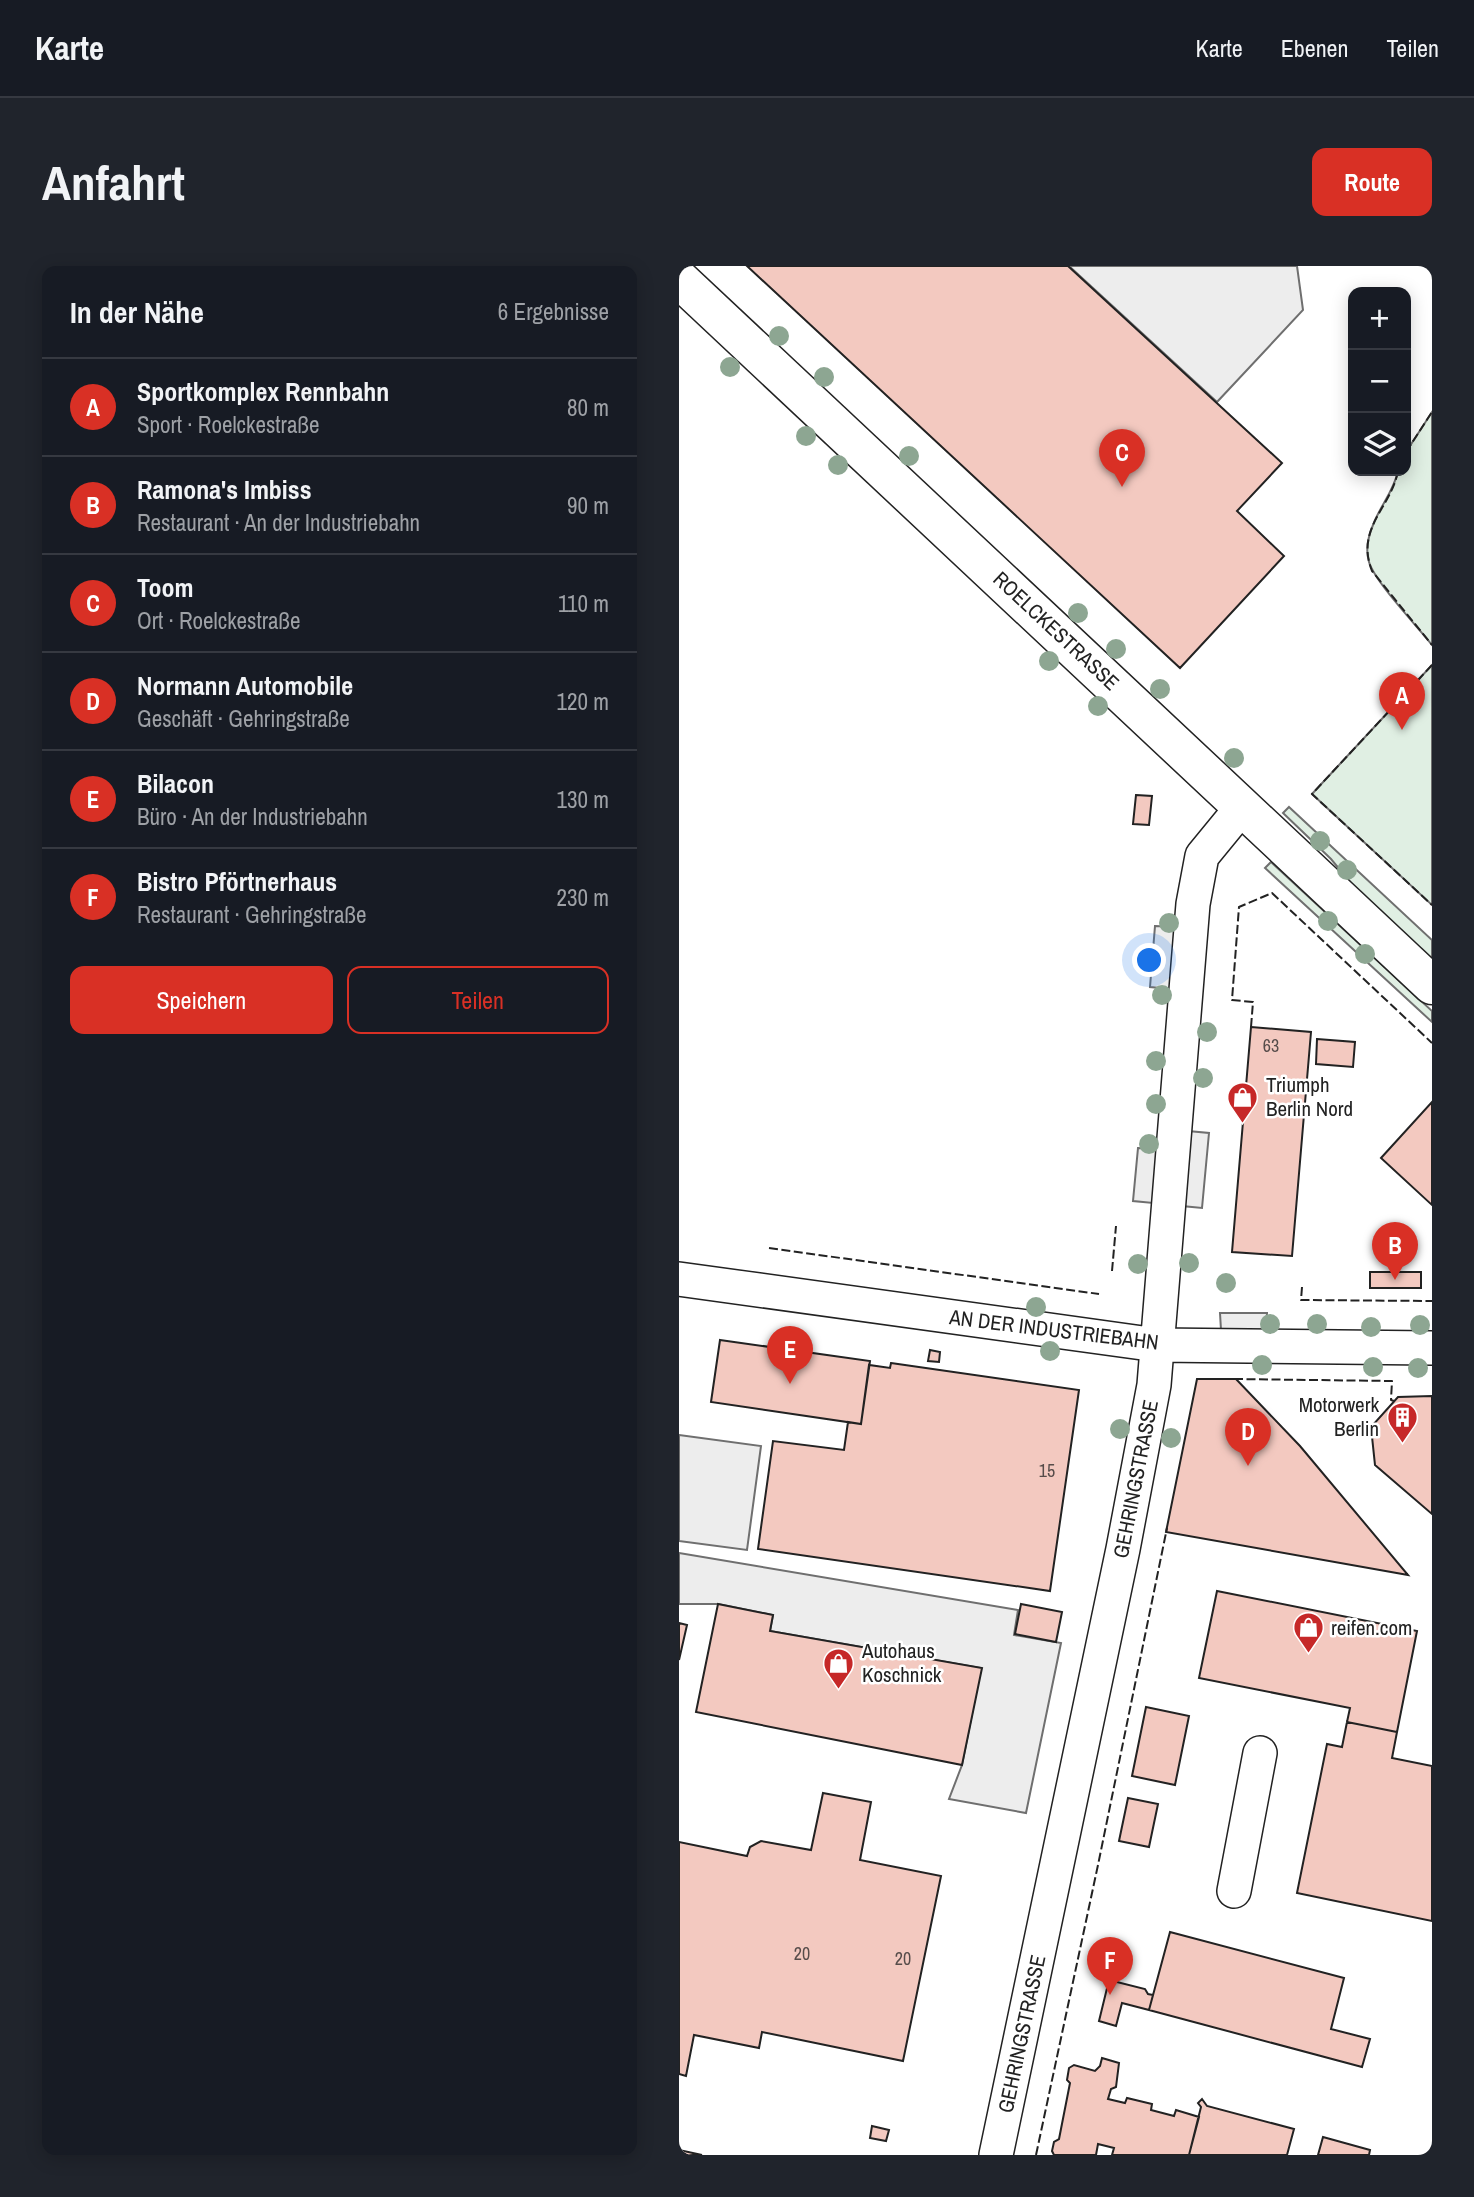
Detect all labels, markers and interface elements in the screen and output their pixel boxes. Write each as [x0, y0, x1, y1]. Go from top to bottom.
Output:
text: Karte [35, 26, 104, 70]
text: Karte [1196, 32, 1243, 64]
text: Ebenen [1281, 32, 1348, 64]
text: Teilen [1386, 32, 1439, 64]
button: Route [1312, 148, 1432, 216]
text: Anfahrt [42, 149, 185, 215]
map controls [1348, 287, 1411, 476]
button: + [1348, 287, 1411, 350]
text: In der Nähe [70, 292, 204, 332]
text: 6 Ergebnisse [498, 296, 609, 327]
button: − [1348, 350, 1411, 413]
text: Sportkomplex Rennbahn [137, 374, 389, 409]
text: A [86, 392, 100, 423]
text: 80 m [567, 392, 609, 423]
text: Sport · Roelckestraße [137, 409, 319, 440]
button: layers [1348, 413, 1411, 476]
pin: C [1099, 429, 1145, 487]
text: Ramona's Imbiss [137, 472, 312, 507]
text: B [86, 490, 100, 521]
text: 90 m [567, 490, 609, 521]
text: Restaurant · An der Industriebahn [137, 507, 420, 538]
street label: ROELCKESTRASSE [987, 565, 1126, 697]
text: Toom [137, 570, 193, 605]
text: C [86, 588, 100, 619]
text: 110 m [558, 588, 609, 619]
text: Ort · Roelckestraße [137, 605, 301, 636]
text: Normann Automobile [137, 668, 353, 703]
pin: A [1379, 672, 1425, 730]
text: D [86, 686, 100, 717]
text: 120 m [557, 686, 609, 717]
text: Geschäft · Gehringstraße [137, 703, 350, 734]
text: Bilacon [137, 766, 214, 801]
text: E [87, 784, 99, 815]
text: 130 m [557, 784, 609, 815]
text: Büro · An der Industriebahn [137, 801, 368, 832]
text: Bistro Pförtnerhaus [137, 864, 337, 899]
text: F [87, 882, 99, 913]
text: 230 m [557, 882, 609, 913]
text: Restaurant · Gehringstraße [137, 899, 367, 930]
your location [1132, 943, 1166, 977]
button: Speichern [70, 966, 333, 1034]
button: Teilen [347, 966, 609, 1034]
house number: 63 [1263, 1033, 1279, 1058]
place label: Triumph Berlin Nord [1266, 1070, 1353, 1123]
shop icon: Triumph Berlin Nord [1226, 1080, 1260, 1124]
pin: B [1372, 1222, 1418, 1280]
street label: AN DER INDUSTRIEBAHN [947, 1302, 1160, 1357]
pin: E [767, 1326, 813, 1384]
place label: Motorwerk Berlin [1299, 1390, 1379, 1443]
street label: GEHRINGSTRASSE [1106, 1397, 1165, 1561]
building icon: Motorwerk Berlin [1385, 1400, 1419, 1444]
pin: D [1225, 1408, 1271, 1466]
house number: 15 [1039, 1458, 1055, 1483]
shop icon: reifen.com [1291, 1611, 1325, 1655]
place label: reifen.com [1331, 1613, 1412, 1642]
place label: Autohaus Koschnick [861, 1636, 942, 1689]
shop icon: Autohaus Koschnick [822, 1646, 856, 1690]
pin: F [1087, 1937, 1133, 1995]
house number: 20 [794, 1941, 810, 1966]
house number: 20 [895, 1946, 911, 1971]
street label: GEHRINGSTRASSE [991, 1952, 1052, 2116]

